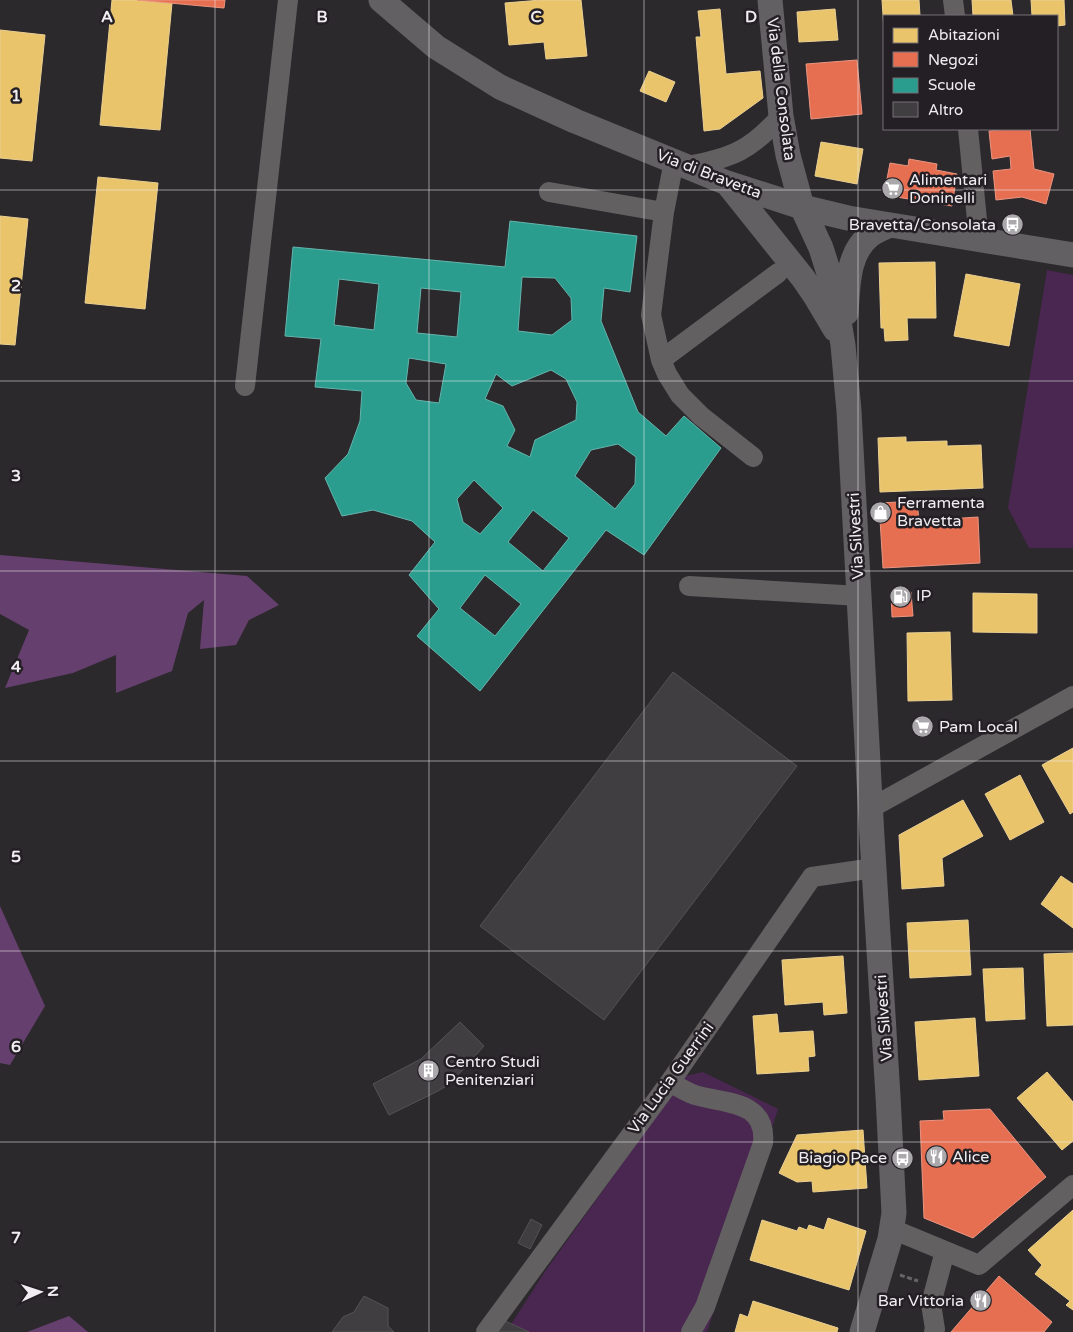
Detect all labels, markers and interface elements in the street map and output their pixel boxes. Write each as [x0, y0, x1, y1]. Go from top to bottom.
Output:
text: A [101, 7, 113, 27]
text: B [316, 7, 328, 27]
text: C [530, 7, 542, 27]
text: D [745, 7, 757, 27]
legend [883, 15, 1058, 130]
street label: Via della Consolata [762, 16, 800, 162]
text: Abitazioni [928, 26, 1000, 44]
text: Negozi [928, 51, 978, 69]
text: Scuole [928, 76, 976, 94]
text: 1 [11, 86, 21, 106]
text: Altro [928, 101, 963, 119]
street label: Via di Bravetta [654, 145, 764, 203]
place label: Alimentari Doninelli [909, 170, 987, 208]
supermarket icon: Alimentari Doninelli [881, 177, 905, 201]
bus stop icon: Bravetta/Consolata [1000, 213, 1024, 237]
place label: Bravetta/Consolata [849, 215, 996, 235]
text: 2 [11, 276, 21, 296]
text: 3 [11, 466, 21, 486]
street label: Via Silvestri [844, 492, 868, 580]
place label: Ferramenta Bravetta [897, 493, 985, 531]
shop icon: Ferramenta Bravetta [869, 500, 893, 524]
fuel station icon: IP [888, 584, 912, 608]
place label: IP [916, 586, 932, 606]
text: 4 [11, 657, 21, 677]
supermarket icon: Pam Local [911, 715, 935, 739]
place label: Pam Local [939, 717, 1018, 737]
text: 5 [11, 847, 21, 867]
street label: Via Silvestri [871, 974, 897, 1062]
street label: Via Lucia Guerrini [624, 1018, 718, 1138]
text: 6 [11, 1037, 21, 1057]
place label: Centro Studi Penitenziari [445, 1052, 540, 1090]
building icon: Centro Studi Penitenziari [417, 1059, 441, 1083]
restaurant icon: Alice [924, 1145, 948, 1169]
bus stop icon: Biagio Pace [891, 1146, 915, 1170]
place label: Alice [952, 1147, 989, 1167]
place label: Biagio Pace [798, 1148, 887, 1168]
text: 7 [11, 1228, 21, 1248]
north arrow [15, 1267, 65, 1317]
text: N [44, 1285, 61, 1297]
restaurant icon: Bar Vittoria [968, 1289, 992, 1313]
place label: Bar Vittoria [878, 1291, 964, 1311]

